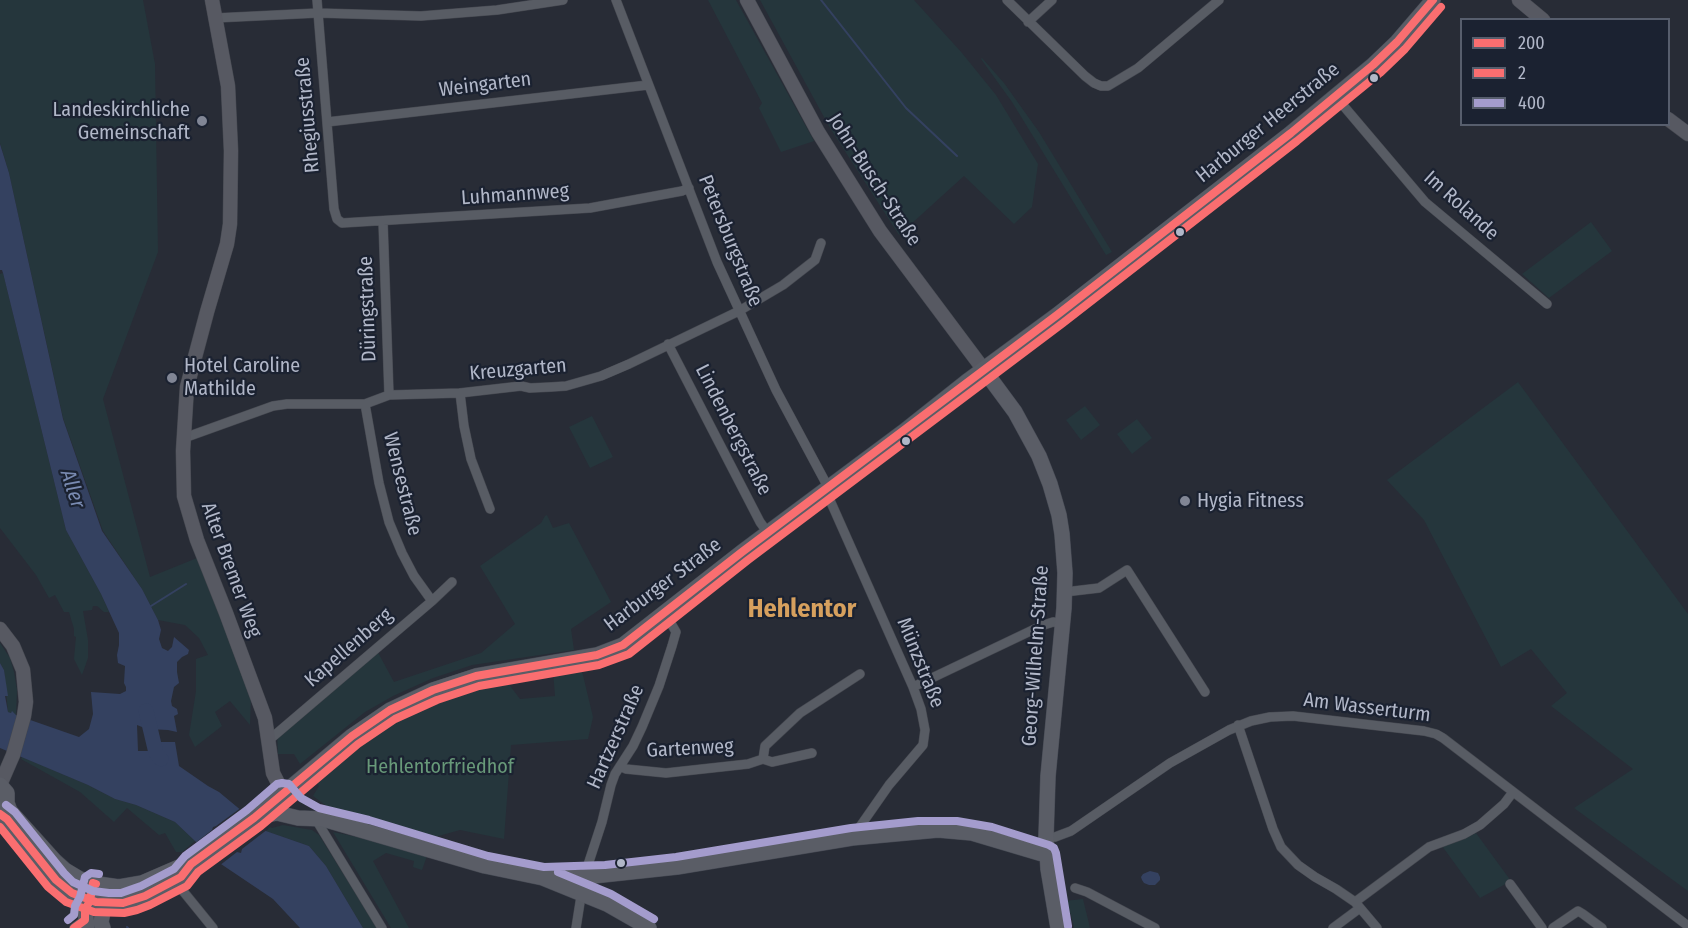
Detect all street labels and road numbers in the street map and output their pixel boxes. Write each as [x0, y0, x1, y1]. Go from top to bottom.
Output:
street label: Rhegiusstraße [291, 56, 325, 174]
street label: Harburger Heerstraße [1191, 58, 1345, 188]
street label: Weingarten [438, 67, 532, 103]
street label: John-Busch-Straße [822, 109, 926, 251]
street label: Im Rolande [1419, 166, 1503, 246]
street label: Petersburgstraße [693, 172, 767, 310]
street label: Luhmannweg [460, 179, 570, 211]
street label: Düringstraße [354, 256, 382, 362]
street label: Kreuzgarten [468, 354, 568, 386]
street label: Lindenbergstraße [690, 360, 776, 500]
street label: Wensestraße [378, 430, 426, 538]
street label: Alter Bremer Weg [195, 499, 267, 641]
street label: Harburger Straße [600, 533, 726, 637]
street label: Georg-Wilhelm-Straße [1018, 565, 1054, 747]
street label: Kapellenberg [300, 603, 398, 693]
street label: Münzstraße [891, 615, 949, 711]
street label: Hartzerstraße [582, 681, 650, 793]
street label: Am Wasserturm [1302, 688, 1432, 728]
street label: Gartenweg [646, 735, 734, 763]

